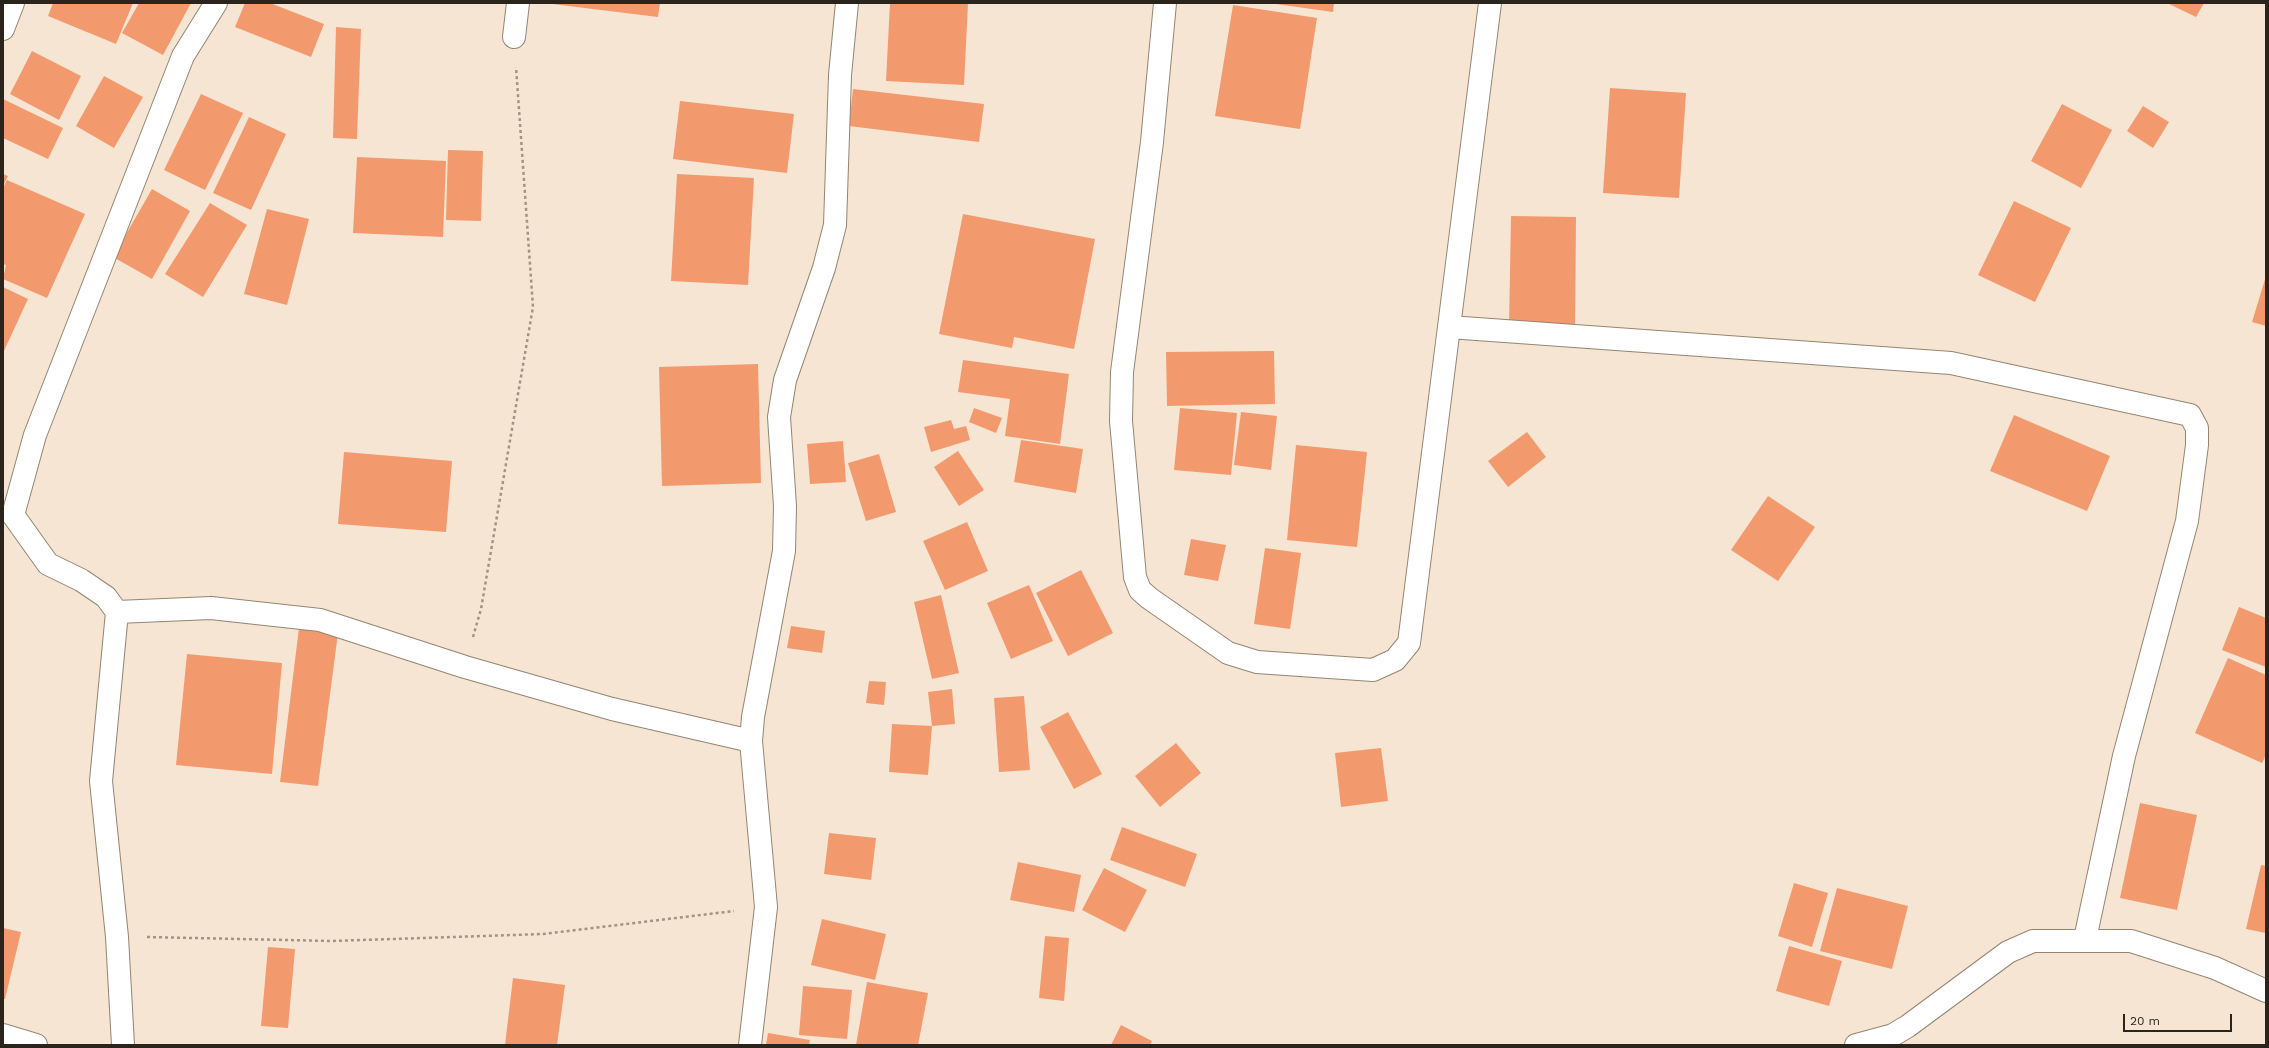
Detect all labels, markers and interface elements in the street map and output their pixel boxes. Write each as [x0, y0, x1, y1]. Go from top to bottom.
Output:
scale bar [2125, 1006, 2234, 1032]
text: 20 m [2130, 1014, 2160, 1028]

